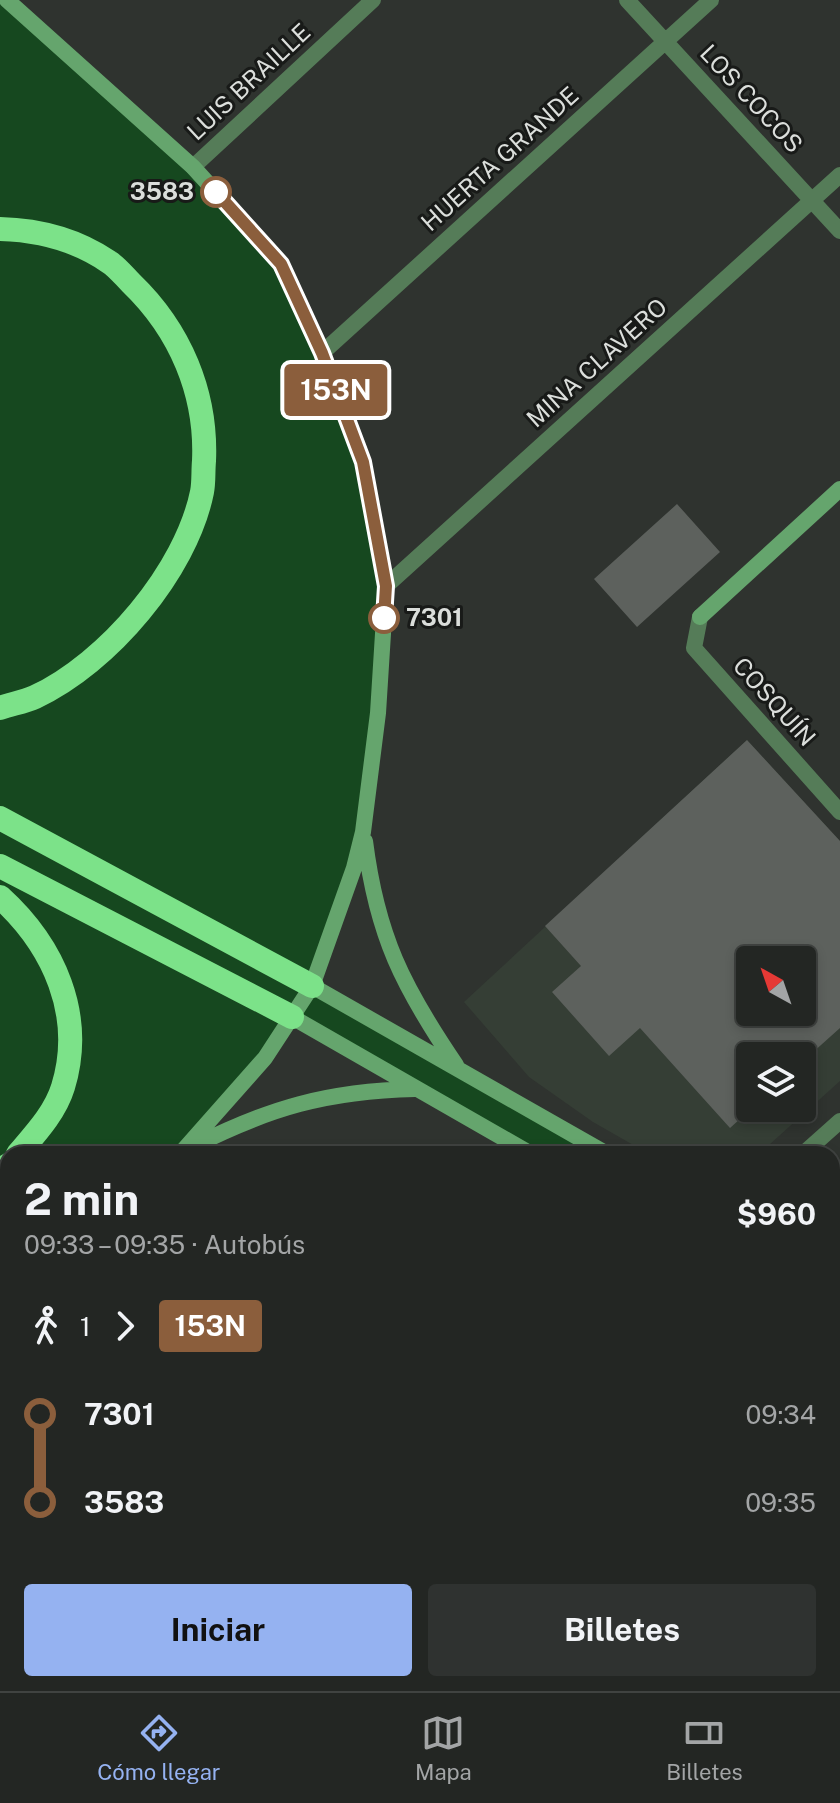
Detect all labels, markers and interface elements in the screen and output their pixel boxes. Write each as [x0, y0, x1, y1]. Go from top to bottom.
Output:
street label: LUIS BRAILLE [181, 17, 316, 145]
street label: LOS COCOS [695, 39, 809, 158]
street label: HUERTA GRANDE [415, 80, 584, 236]
place label: 3583 [130, 177, 194, 205]
marker: 3583 [201, 177, 231, 207]
street label: MINA CLAVERO [521, 292, 672, 433]
line badge: 153N [280, 364, 392, 416]
text: 153N [300, 373, 372, 406]
marker: 7301 [369, 603, 399, 633]
place label: 7301 [406, 603, 462, 631]
street label: COSQUÍN [728, 651, 822, 751]
north arrow [736, 946, 816, 1026]
map controls [736, 946, 816, 1122]
button: layers [736, 1042, 816, 1122]
text: 2 min [24, 1173, 139, 1225]
text: $960 [737, 1196, 816, 1232]
text: 09:33 – 09:35 · Autobús [24, 1229, 305, 1260]
icon: walk [24, 1304, 68, 1348]
icon: forward [103, 1304, 147, 1348]
text: 153N [175, 1309, 246, 1342]
text: 1 [80, 1311, 91, 1342]
text: 7301 [84, 1396, 155, 1432]
text: 09:34 [745, 1399, 816, 1430]
text: 3583 [84, 1484, 164, 1520]
text: 09:35 [745, 1487, 816, 1518]
button: Iniciar [24, 1584, 412, 1676]
button: Billetes [428, 1584, 816, 1676]
tab: Cómo llegar [97, 1711, 220, 1785]
tab: Mapa [415, 1711, 472, 1785]
tab: Billetes [666, 1711, 743, 1785]

